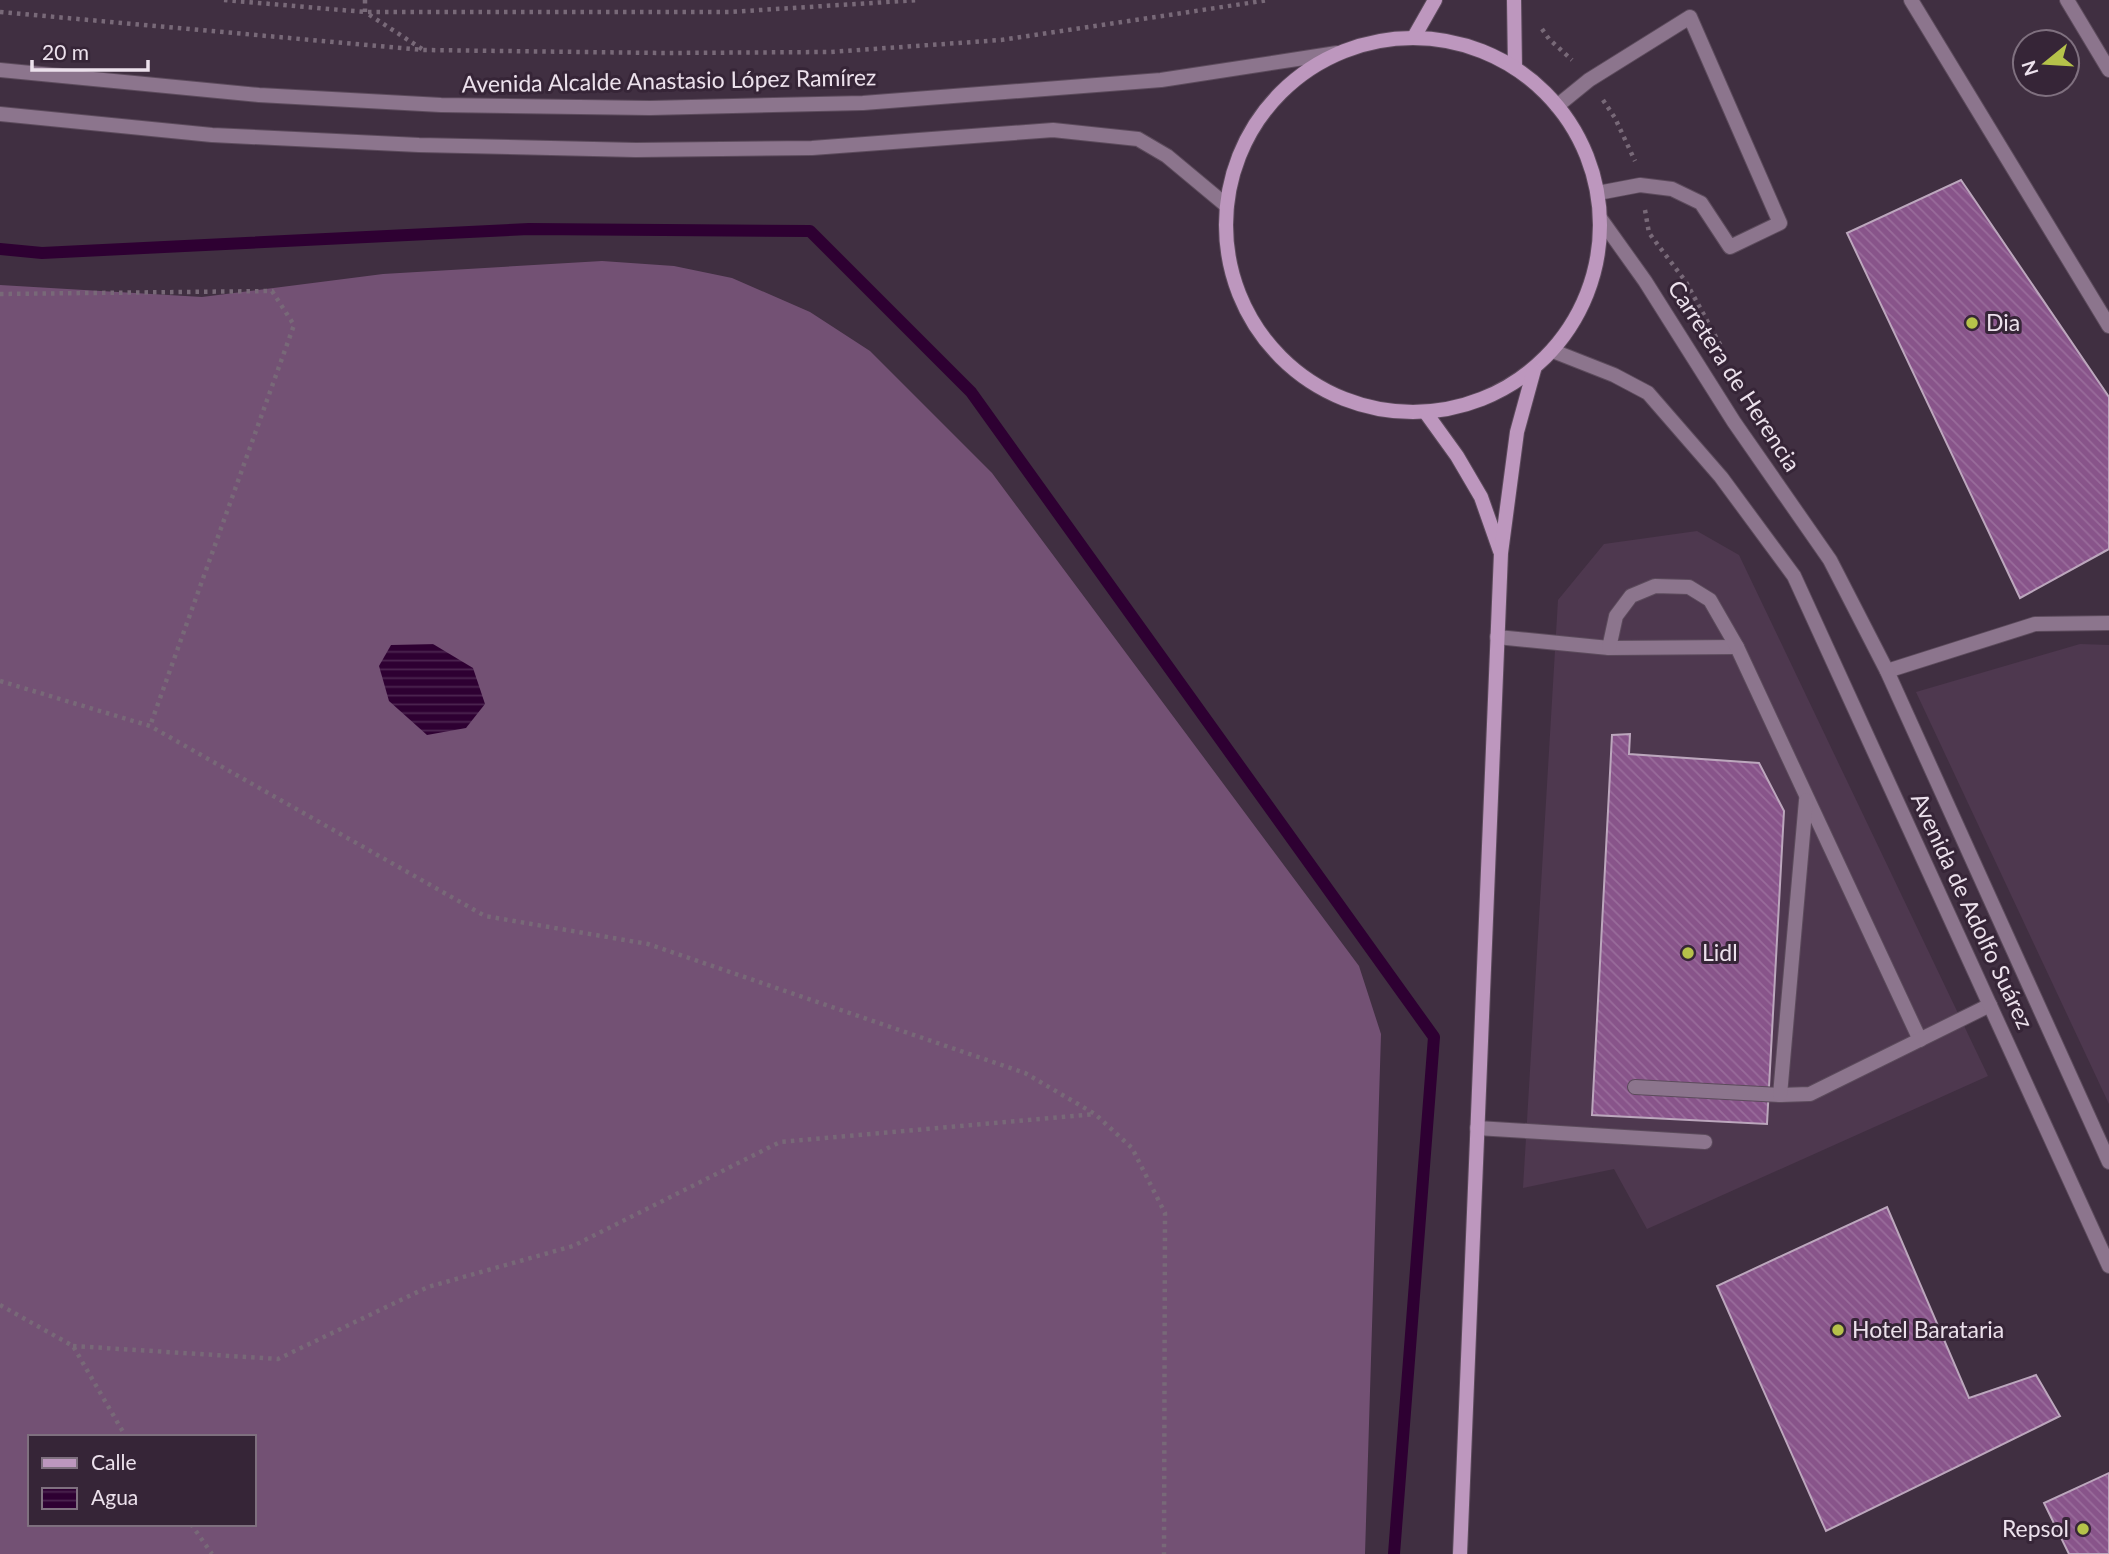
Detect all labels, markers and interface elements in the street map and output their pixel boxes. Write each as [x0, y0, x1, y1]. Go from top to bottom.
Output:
scale bar [32, 28, 147, 72]
north arrow [2011, 28, 2081, 98]
text: 20 m [42, 39, 89, 64]
text: N [2016, 58, 2043, 79]
street label: Avenida Alcalde Anastasio López Ramírez [461, 62, 877, 98]
street label: Carretera de Herencia [1663, 275, 1807, 476]
place label: Dia [1986, 308, 2020, 336]
marker: Dia [1964, 315, 1980, 331]
street label: Avenida de Adolfo Suárez [1906, 788, 2040, 1033]
place label: Lidl [1702, 938, 1738, 966]
marker: Lidl [1680, 945, 1696, 961]
place label: Hotel Barataria [1852, 1315, 2004, 1343]
marker: Hotel Barataria [1830, 1322, 1846, 1338]
legend [28, 1435, 256, 1526]
text: Calle [91, 1449, 136, 1474]
text: Agua [91, 1484, 138, 1509]
place label: Repsol [2002, 1514, 2069, 1542]
marker: Repsol [2075, 1521, 2091, 1537]

